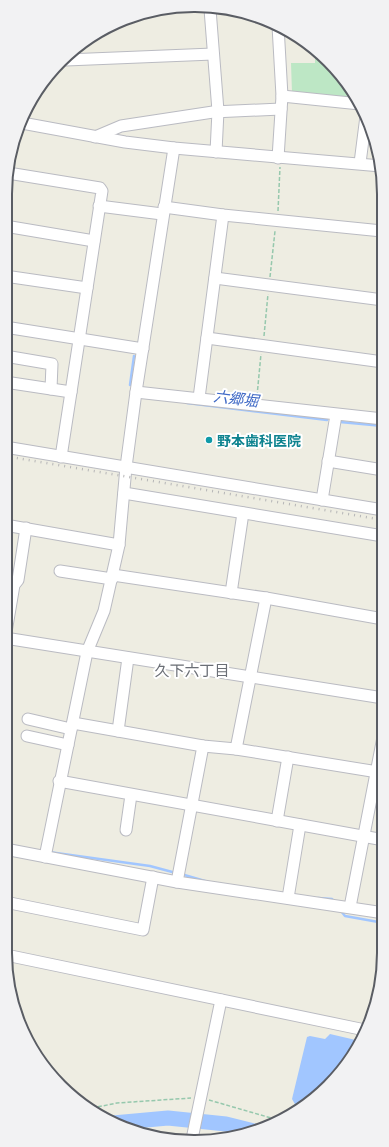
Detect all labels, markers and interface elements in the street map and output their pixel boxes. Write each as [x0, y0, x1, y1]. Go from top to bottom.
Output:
water label: 六郷堀 [213, 386, 261, 410]
place label: 野本歯科医院 [217, 432, 301, 449]
marker: 野本歯科医院 [204, 435, 214, 445]
district label: 久下六丁目 [154, 661, 230, 679]

